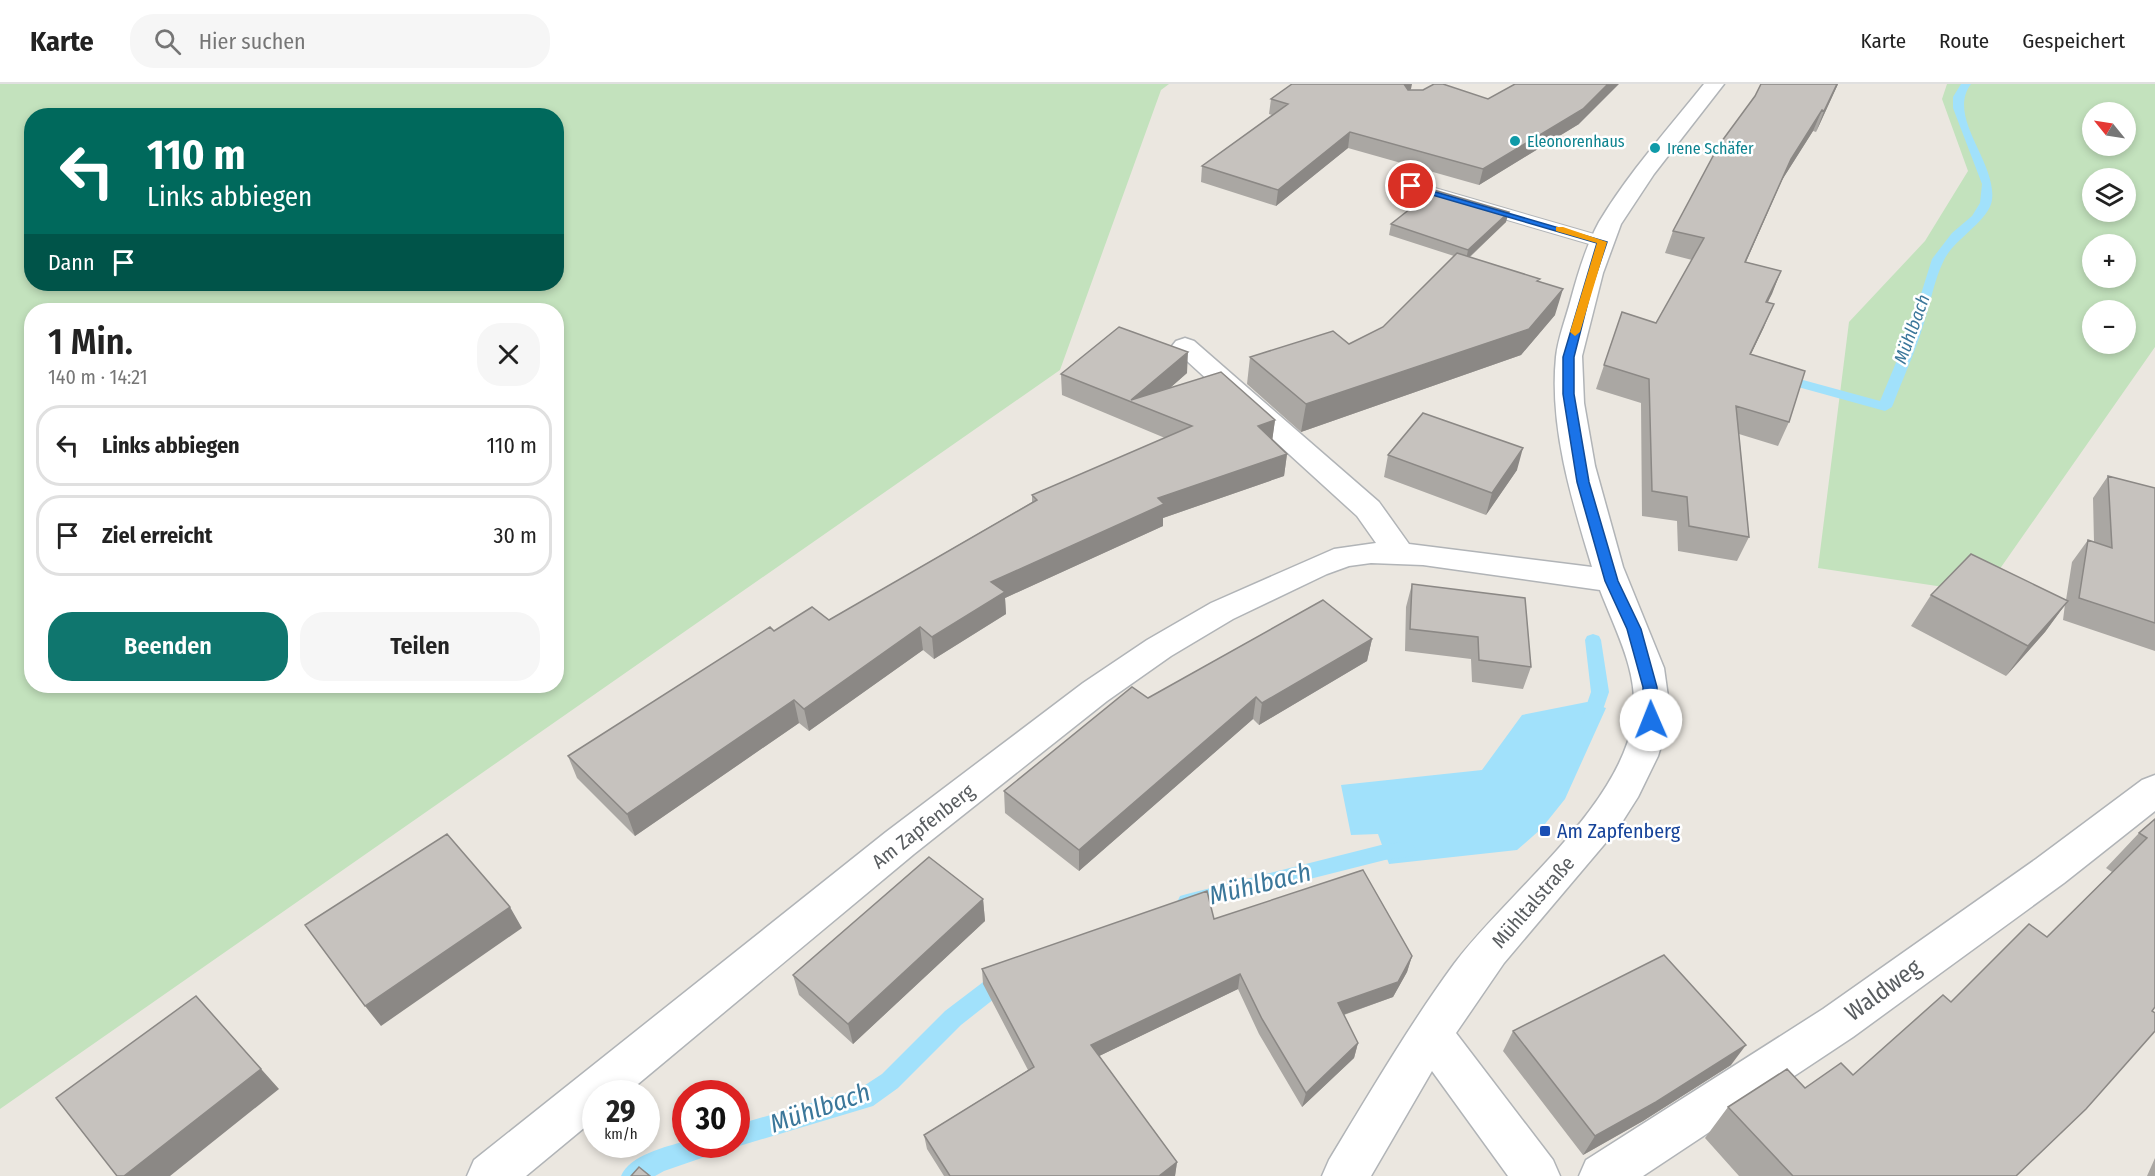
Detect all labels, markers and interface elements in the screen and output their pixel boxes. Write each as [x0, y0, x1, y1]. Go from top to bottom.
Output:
search box [130, 14, 550, 68]
text: Karte [30, 25, 94, 58]
icon: search [151, 25, 184, 58]
text: Hier suchen [199, 28, 306, 55]
text: Karte [1861, 28, 1906, 54]
text: Route [1939, 28, 1989, 54]
text: Gespeichert [2022, 28, 2125, 54]
north arrow [2082, 102, 2136, 156]
map controls [2082, 102, 2136, 354]
text: 110 m [147, 130, 246, 180]
icon: left [48, 132, 126, 210]
place label: Eleonorenhaus [1527, 132, 1625, 151]
marker: Eleonorenhaus [1508, 134, 1522, 148]
place label: Irene Schäfer [1667, 139, 1754, 158]
marker: Irene Schäfer [1648, 141, 1662, 155]
pin [1385, 160, 1436, 211]
button: layers [2082, 168, 2136, 222]
icon: arrive [1394, 169, 1427, 202]
text: Links abbiegen [147, 181, 312, 213]
button: + [2082, 234, 2136, 288]
icon: arrive [107, 246, 140, 279]
text: Dann [48, 249, 95, 276]
water label: Mühlbach [1889, 291, 1935, 367]
button: − [2082, 300, 2136, 354]
text: 1 Min. [48, 320, 133, 364]
button: close [477, 323, 540, 386]
text: 140 m · 14:21 [48, 365, 148, 389]
icon: left [51, 429, 84, 462]
text: Links abbiegen [102, 432, 240, 459]
text: 110 m [487, 432, 537, 459]
icon: arrive [51, 519, 84, 552]
text: Ziel erreicht [102, 522, 213, 549]
text: 30 m [494, 522, 537, 549]
button: Beenden [48, 612, 288, 681]
button: Teilen [300, 612, 540, 681]
position arrow [1619, 688, 1683, 752]
street label: Am Zapfenberg [867, 778, 979, 873]
place label: Am Zapfenberg [1557, 819, 1681, 843]
marker: Am Zapfenberg [1538, 824, 1552, 838]
street label: Mühltalstraße [1487, 851, 1579, 953]
water label: Mühlbach [1206, 856, 1314, 912]
street label: Waldweg [1840, 953, 1927, 1027]
water label: Mühlbach [766, 1076, 874, 1140]
speed limit sign: 30 [672, 1080, 750, 1158]
text: 29 [606, 1094, 636, 1130]
text: km/h [604, 1125, 638, 1143]

